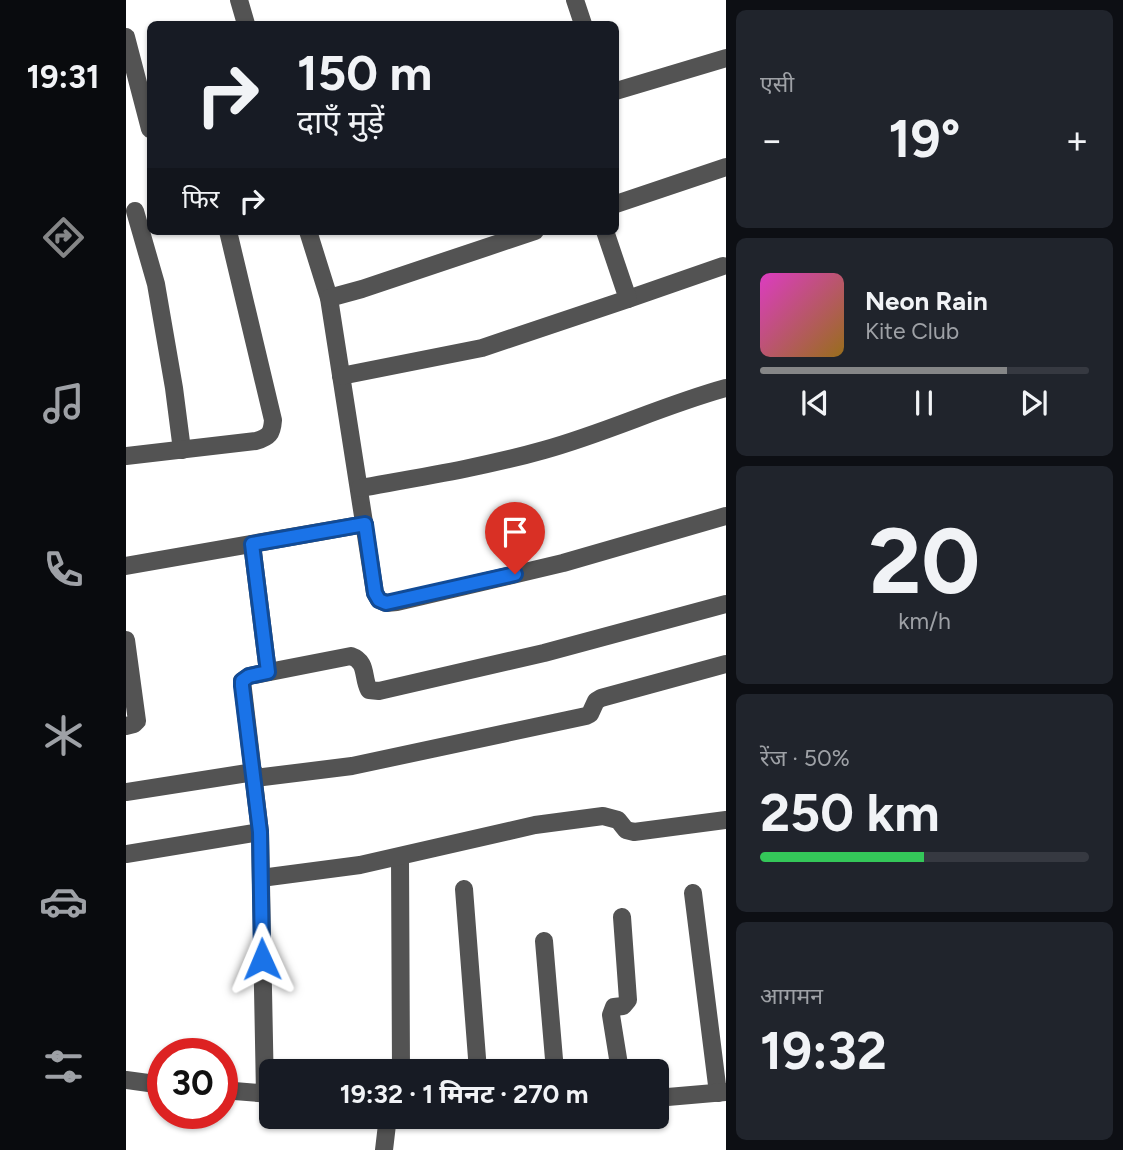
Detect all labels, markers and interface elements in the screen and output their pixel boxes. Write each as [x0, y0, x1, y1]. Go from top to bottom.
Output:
text: 150 m [297, 43, 432, 102]
icon: right [182, 49, 273, 140]
text: 19:31 [27, 58, 100, 96]
text: एसी [760, 70, 794, 98]
text: दाएँ मुड़ें [297, 103, 384, 141]
text: 19° [889, 108, 960, 170]
text: − [760, 117, 784, 163]
text: + [1065, 117, 1089, 163]
icon: right [233, 182, 271, 220]
text: फिर [182, 183, 219, 215]
icon: directions [39, 213, 88, 262]
text: Neon Rain [865, 285, 988, 317]
text: Kite Club [865, 317, 959, 345]
icon: music [39, 379, 88, 428]
icon: previous [796, 384, 834, 422]
icon: pause [905, 384, 943, 422]
icon: next [1015, 384, 1053, 422]
pin [485, 502, 545, 574]
text: 20 [869, 507, 980, 616]
icon: arrive [496, 513, 534, 551]
icon: phone [39, 545, 88, 594]
text: km/h [898, 607, 951, 635]
icon: climate [39, 711, 88, 760]
text: रेंज · 50% [760, 744, 850, 772]
text: 250 km [760, 782, 940, 844]
icon: car [39, 877, 88, 926]
position arrow [225, 922, 299, 996]
text: आगमन [760, 982, 823, 1010]
text: 19:32 [760, 1020, 887, 1082]
speed limit sign: 30 [147, 1038, 238, 1129]
icon: filters [39, 1042, 88, 1091]
text: 19:32 · 1 मिनट · 270 m [340, 1078, 588, 1110]

